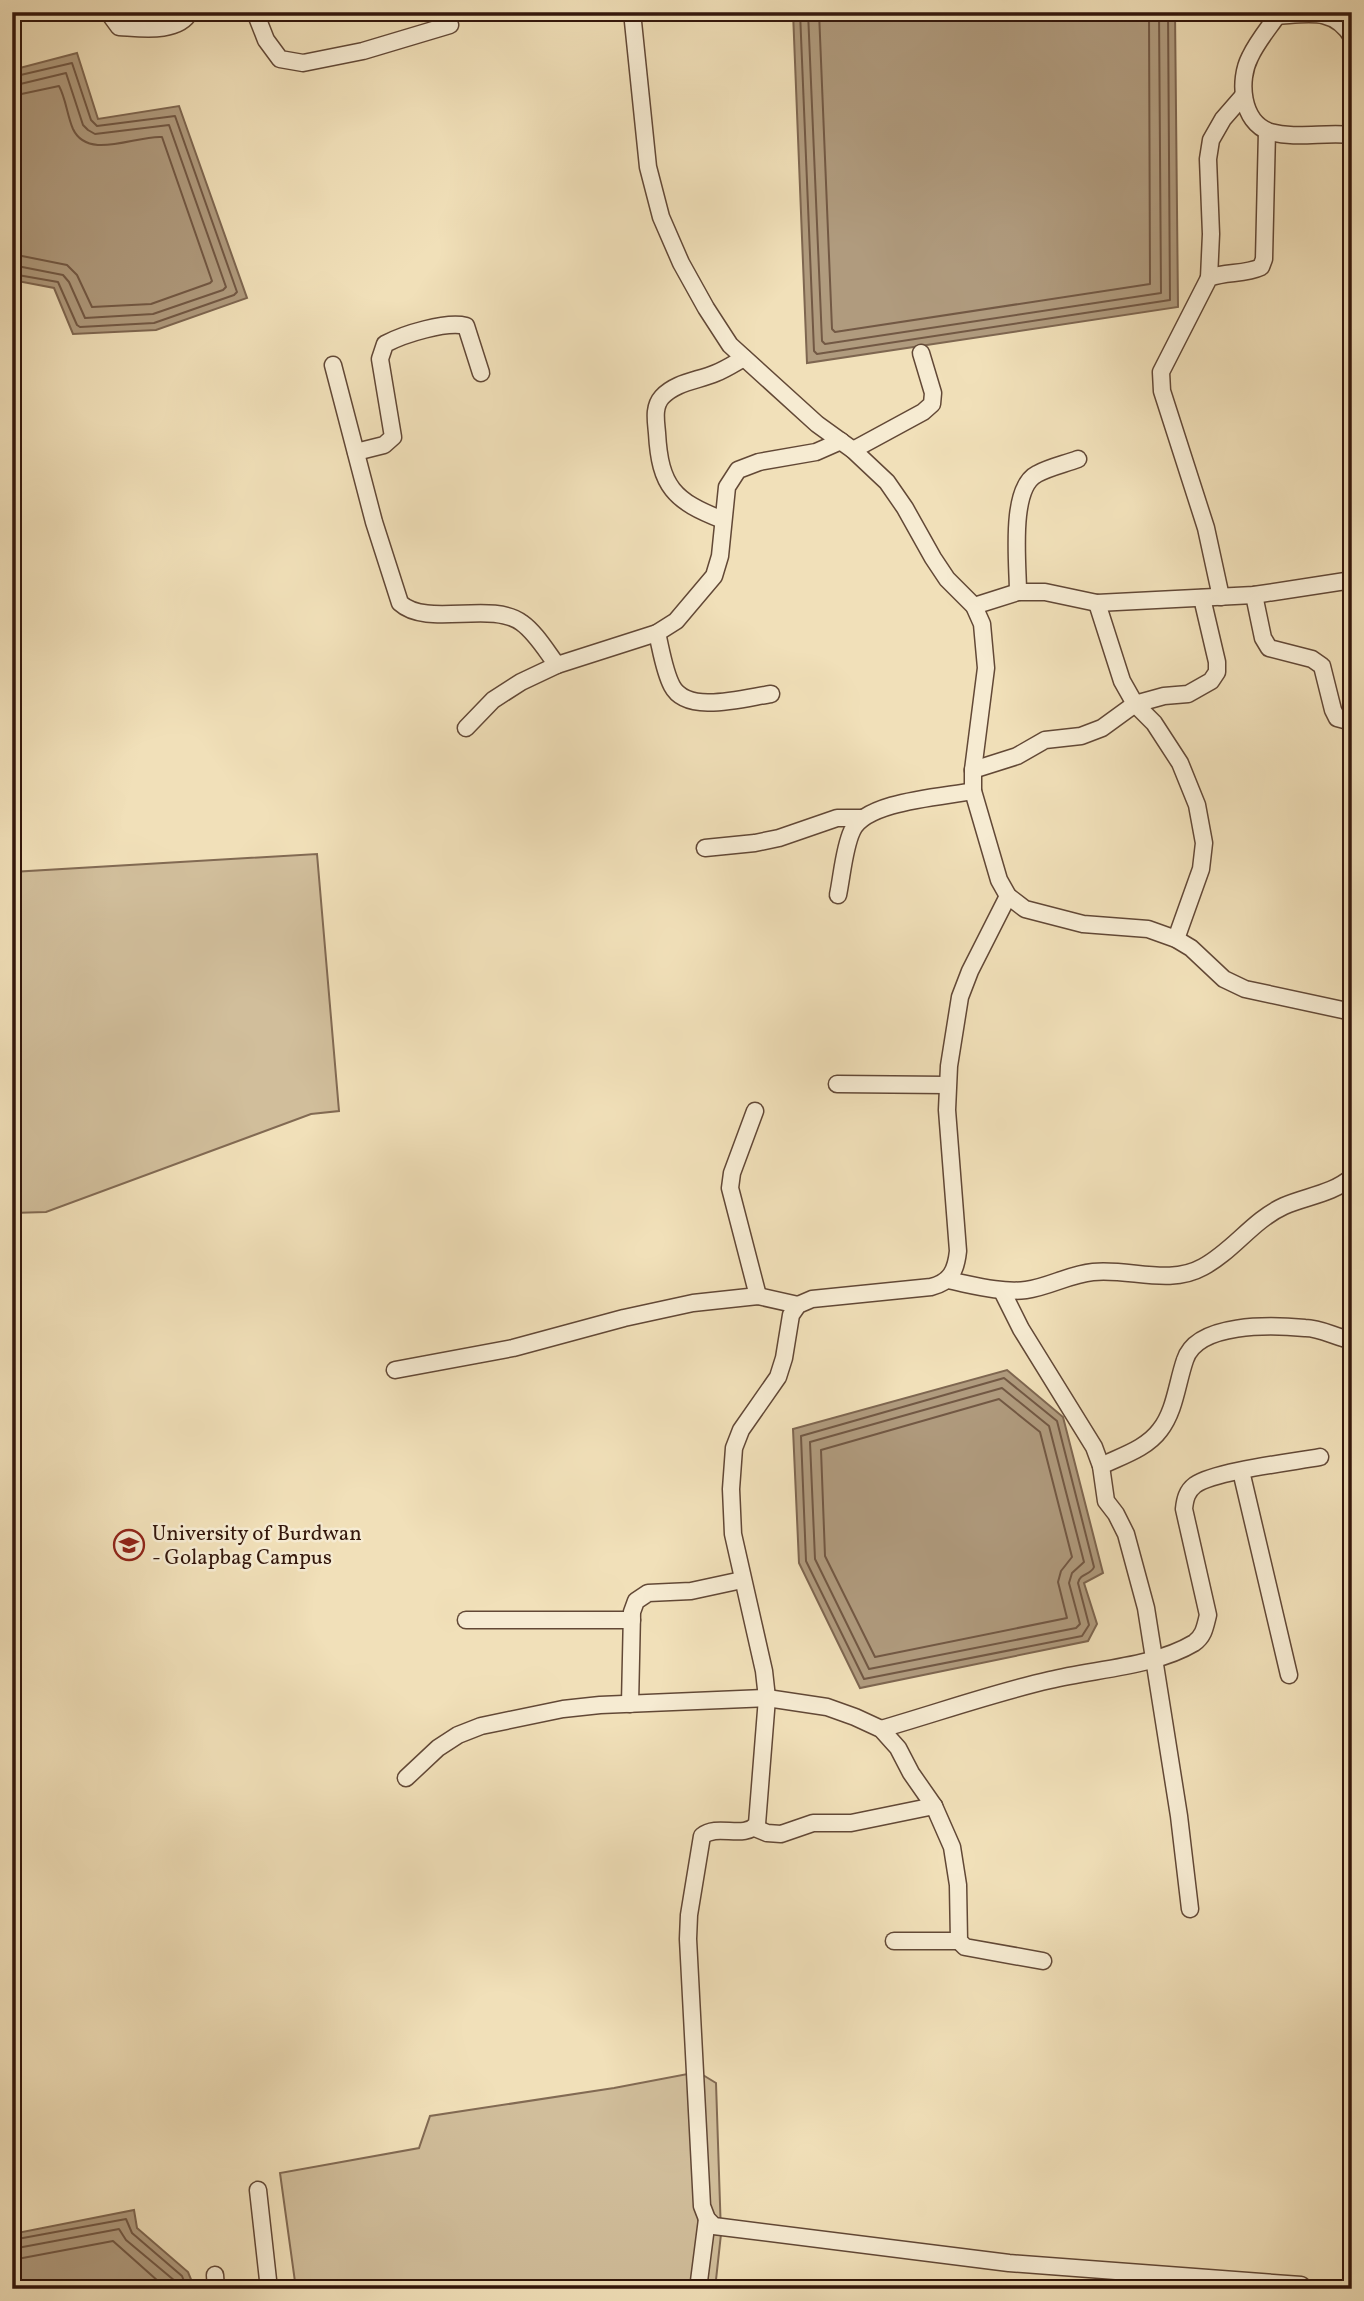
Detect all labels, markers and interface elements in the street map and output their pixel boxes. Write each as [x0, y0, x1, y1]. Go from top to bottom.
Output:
place label: University of Burdwan - Golapbag Campus [152, 1520, 362, 1573]
school or university icon: University of Burdwan - Golapbag Campus [112, 1528, 146, 1562]

